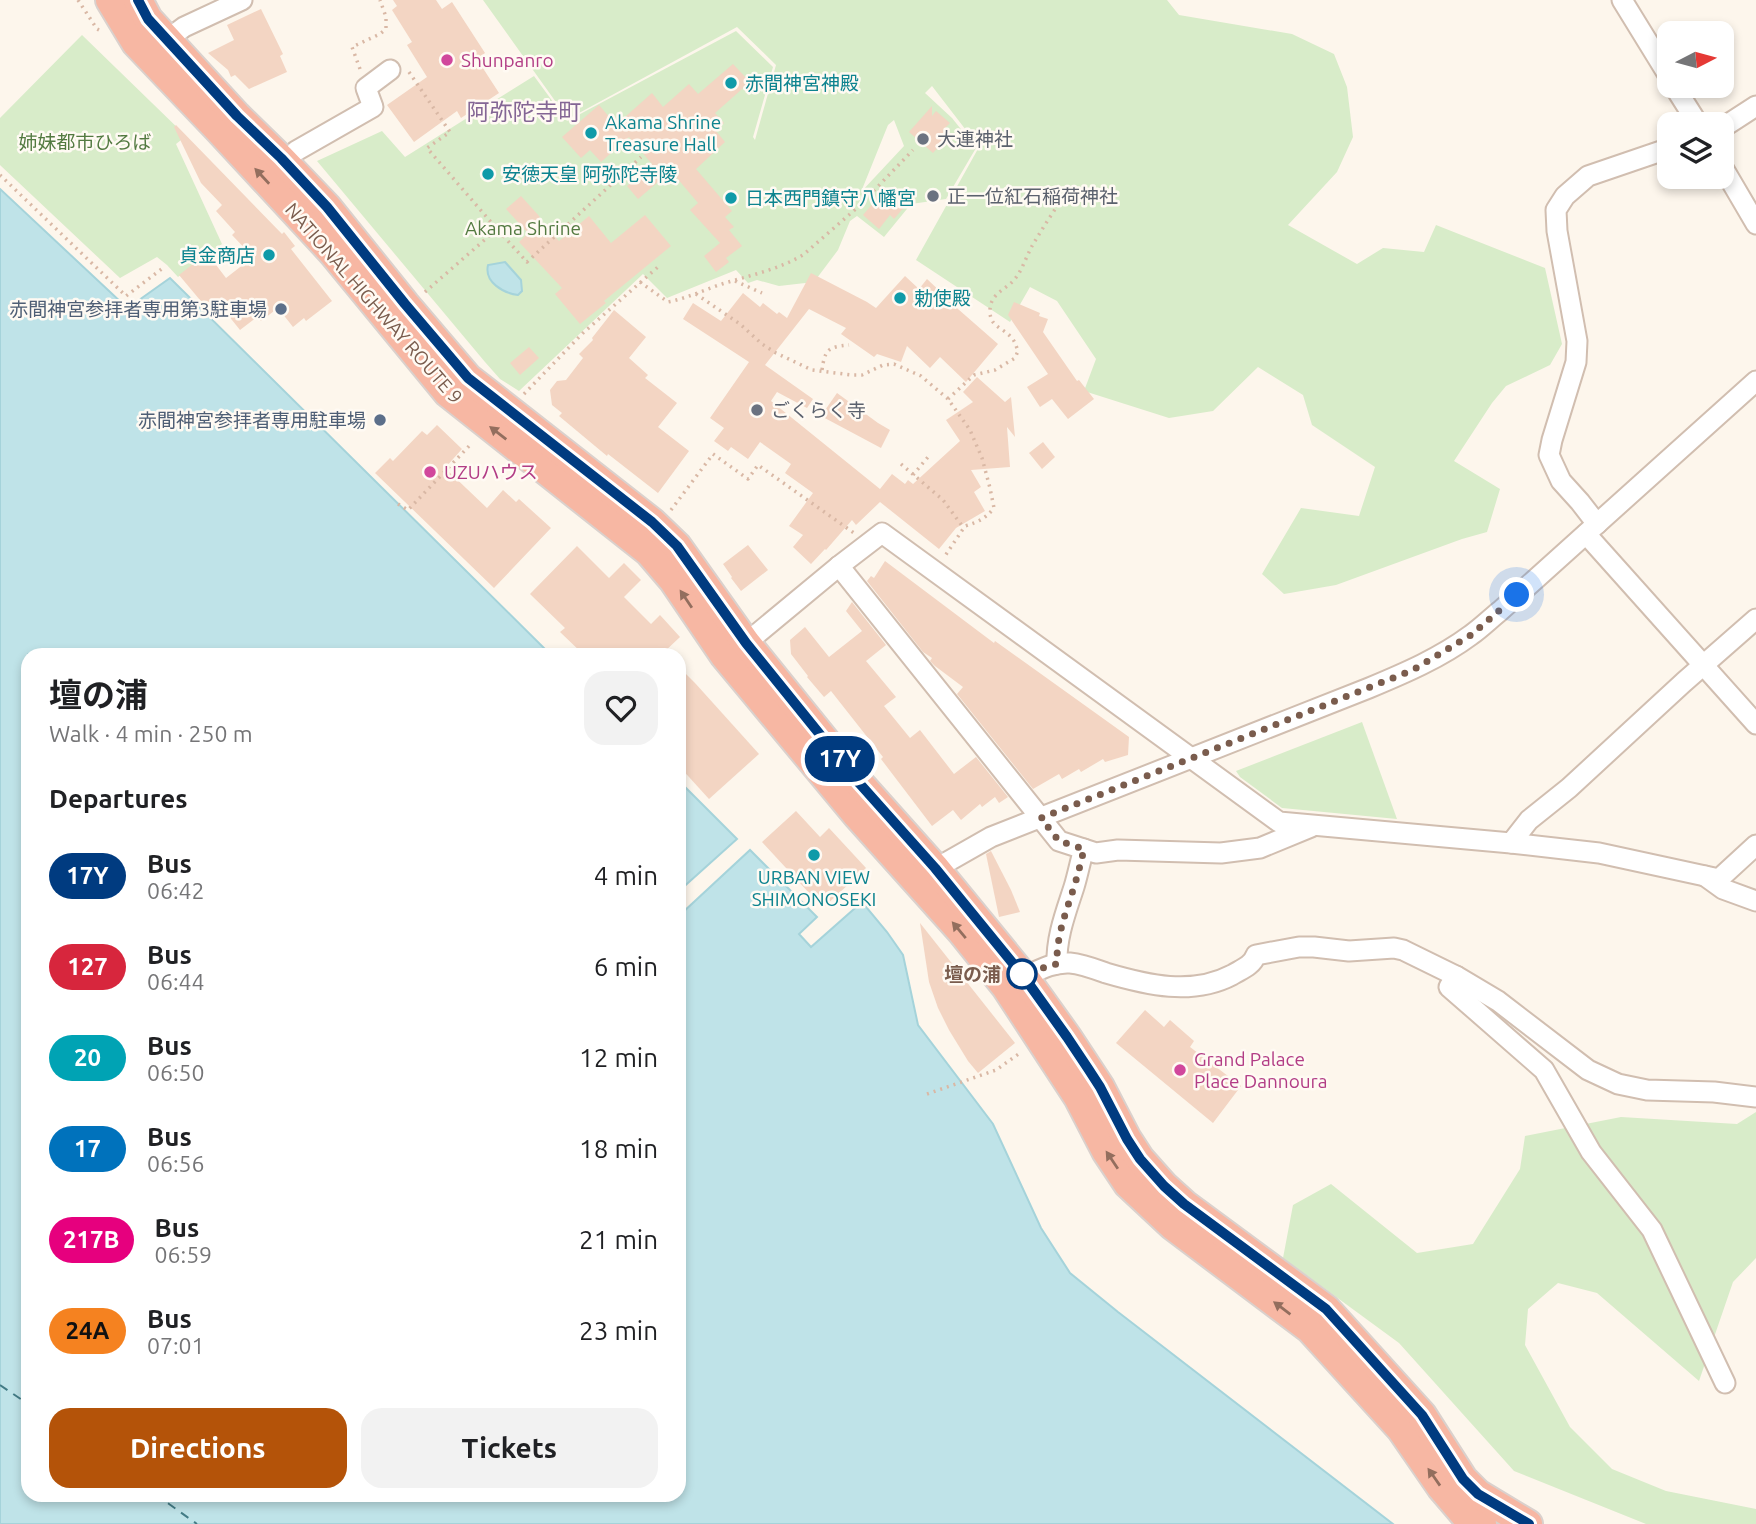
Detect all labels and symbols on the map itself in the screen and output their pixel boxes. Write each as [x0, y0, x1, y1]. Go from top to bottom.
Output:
north arrow [1657, 21, 1734, 98]
place label: Shunpanro [461, 49, 554, 71]
marker: Shunpanro [439, 52, 455, 68]
place label: 赤間神宮神殿 [745, 72, 859, 94]
marker: 赤間神宮神殿 [723, 75, 739, 91]
district label: 阿弥陀寺町 [467, 99, 582, 124]
place label: Akama Shrine Treasure Hall [605, 111, 721, 155]
marker: Akama Shrine Treasure Hall [583, 125, 599, 141]
place label: 大連神社 [937, 128, 1013, 150]
park label: 姉妹都市ひろば [18, 131, 152, 153]
marker: 大連神社 [915, 131, 931, 147]
place label: 安徳天皇 阿弥陀寺陵 [502, 163, 677, 185]
marker: 安徳天皇 阿弥陀寺陵 [480, 166, 496, 182]
one-way arrow [254, 168, 270, 185]
place label: 正一位紅石稲荷神社 [947, 185, 1118, 207]
place label: 日本西門鎮守八幡宮 [745, 187, 916, 209]
marker: 正一位紅石稲荷神社 [925, 188, 941, 204]
marker: 日本西門鎮守八幡宮 [723, 190, 739, 206]
street label: NATIONAL HIGHWAY ROUTE 9 [281, 198, 467, 408]
park label: Akama Shrine [465, 217, 581, 239]
place label: 貞金商店 [179, 244, 255, 266]
marker: 貞金商店 [261, 247, 277, 263]
place label: 勅使殿 [914, 287, 971, 309]
marker: 勅使殿 [892, 290, 908, 306]
place label: 赤間神宮参拝者専用第3駐車場 [9, 298, 267, 320]
marker: 赤間神宮参拝者専用第3駐車場 [273, 301, 289, 317]
place label: ごくらく寺 [771, 399, 866, 421]
marker: ごくらく寺 [749, 402, 765, 418]
place label: 赤間神宮参拝者専用駐車場 [138, 409, 366, 431]
marker: 赤間神宮参拝者専用駐車場 [372, 412, 388, 428]
one-way arrow [489, 426, 506, 441]
place label: UZUハウス [444, 461, 538, 483]
marker: UZUハウス [422, 464, 438, 480]
your location [1499, 577, 1534, 612]
one-way arrow [679, 590, 693, 608]
line badge: 17Y [800, 736, 880, 782]
marker: URBAN VIEW SHIMONOSEKI [806, 847, 822, 863]
place label: URBAN VIEW SHIMONOSEKI [752, 866, 876, 910]
one-way arrow [952, 922, 967, 940]
marker: 壇の浦 [1007, 959, 1037, 989]
place label: 壇の浦 [944, 963, 1001, 985]
place label: Grand Palace Place Dannoura [1194, 1048, 1328, 1092]
marker: Grand Palace Place Dannoura [1172, 1062, 1188, 1078]
one-way arrow [1105, 1151, 1119, 1169]
one-way arrow [1274, 1301, 1292, 1316]
one-way arrow [1427, 1468, 1441, 1486]

